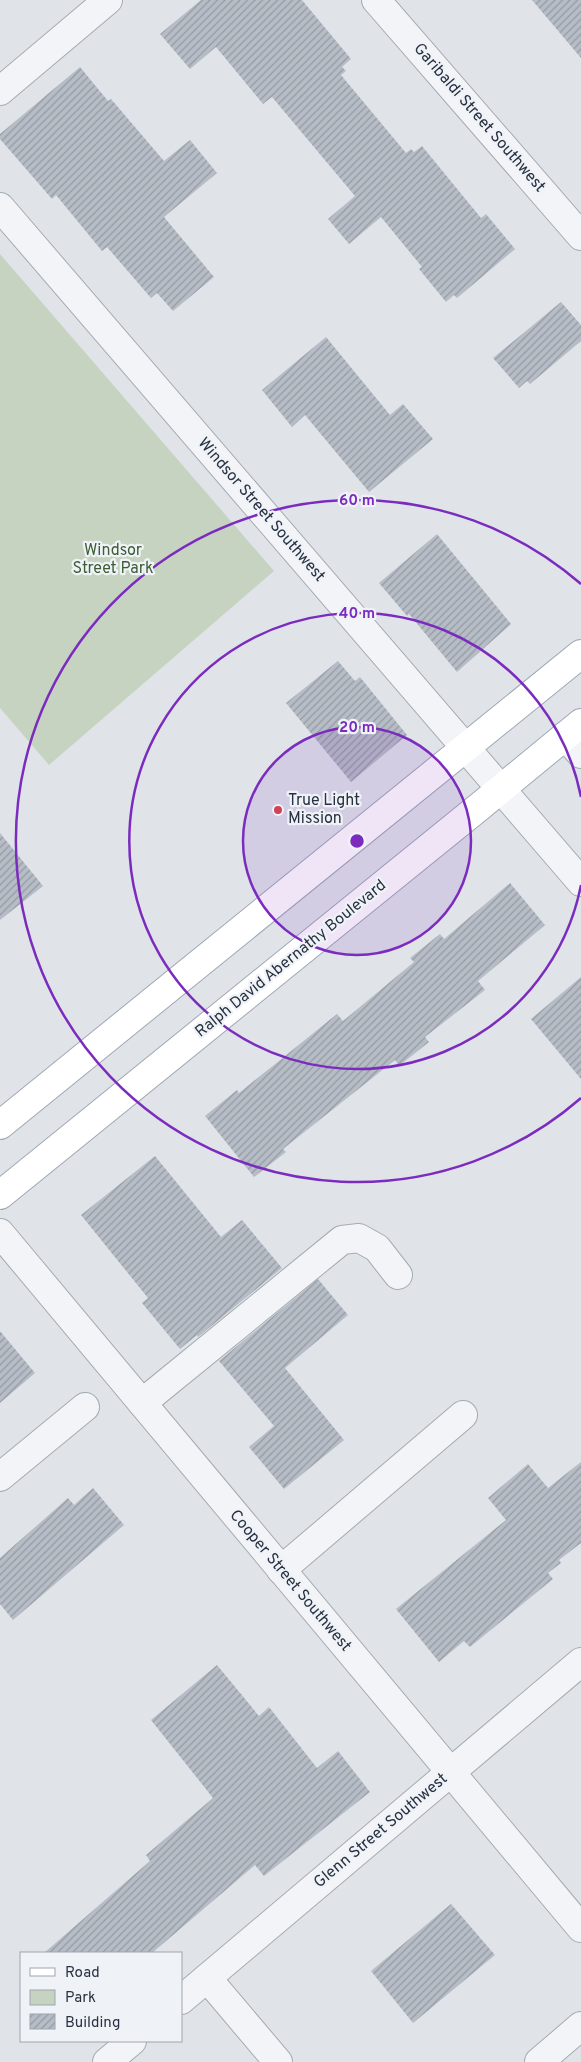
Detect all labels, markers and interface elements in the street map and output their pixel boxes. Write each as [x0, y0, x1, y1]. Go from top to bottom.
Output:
street label: Garibaldi Street Southwest [409, 39, 549, 197]
street label: Windsor Street Southwest [193, 434, 329, 586]
text: 60 m [339, 492, 375, 511]
park label: Windsor Street Park [73, 541, 153, 579]
text: 40 m [339, 605, 375, 624]
text: 20 m [339, 719, 375, 738]
place label: True Light Mission [288, 791, 360, 829]
marker: True Light Mission [272, 804, 284, 816]
centre of rings [348, 832, 366, 850]
street label: Ralph David Abernathy Boulevard [192, 876, 390, 1042]
street label: Cooper Street Southwest [225, 1506, 355, 1656]
street label: Glenn Street Southwest [310, 1769, 452, 1893]
legend [20, 1952, 182, 2042]
text: Road [65, 1964, 100, 1983]
text: Park [65, 1989, 96, 2008]
text: Building [65, 2014, 120, 2033]

